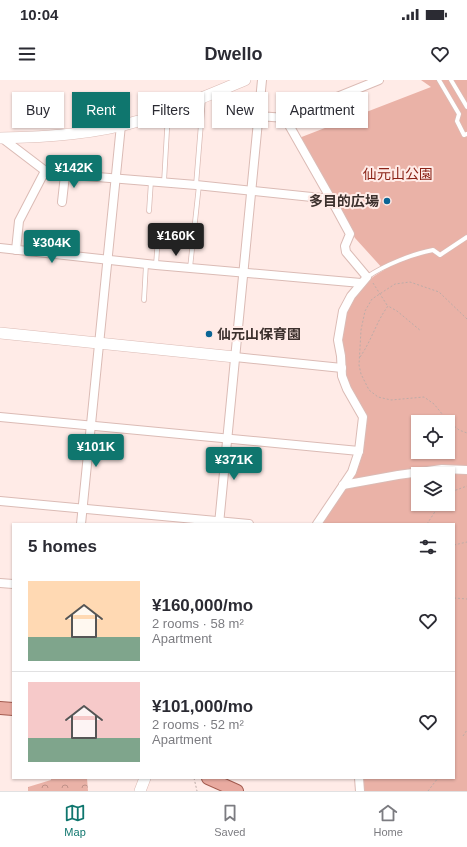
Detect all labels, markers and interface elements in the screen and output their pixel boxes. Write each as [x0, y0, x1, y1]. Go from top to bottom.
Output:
text: 10:04 [20, 6, 58, 23]
icon: menu [16, 43, 38, 65]
icon: heart [429, 43, 451, 65]
text: Dwello [204, 44, 263, 64]
chip: Buy [12, 92, 64, 128]
chip: Rent [72, 92, 130, 128]
chip: Filters [138, 92, 204, 128]
chip: New [212, 92, 268, 128]
chip: Apartment [276, 92, 368, 128]
pin: ¥142K [46, 155, 102, 189]
text: ¥142K [55, 160, 93, 175]
park label: 仙元山公園 [363, 166, 433, 182]
place label: 多目的広場 [309, 193, 379, 209]
marker: 多目的広場 [382, 196, 392, 206]
pin: ¥160K [148, 223, 204, 257]
text: ¥160K [157, 228, 195, 243]
pin: ¥304K [24, 230, 80, 264]
text: ¥304K [33, 235, 71, 250]
place label: 仙元山保育園 [217, 326, 301, 342]
marker: 仙元山保育園 [204, 329, 214, 339]
map controls [411, 415, 455, 511]
button: locate [411, 415, 455, 459]
pin: ¥101K [68, 434, 124, 468]
text: ¥101K [77, 439, 115, 454]
pin: ¥371K [206, 447, 262, 481]
text: ¥371K [215, 452, 253, 467]
button: layers [411, 467, 455, 511]
icon: filters [417, 536, 439, 558]
text: 5 homes [28, 537, 97, 556]
text: ¥160,000/mo [152, 596, 253, 615]
icon: home [60, 597, 108, 645]
icon: heart [417, 610, 439, 632]
text: 2 rooms · 58 m² [152, 616, 244, 631]
text: Apartment [152, 631, 212, 646]
text: ¥101,000/mo [152, 697, 253, 716]
icon: home [60, 698, 108, 746]
icon: heart [417, 711, 439, 733]
text: 2 rooms · 52 m² [152, 717, 244, 732]
text: Apartment [152, 732, 212, 747]
tab: Map [64, 802, 86, 838]
tab: Saved [214, 802, 245, 838]
tab: Home [374, 802, 403, 838]

